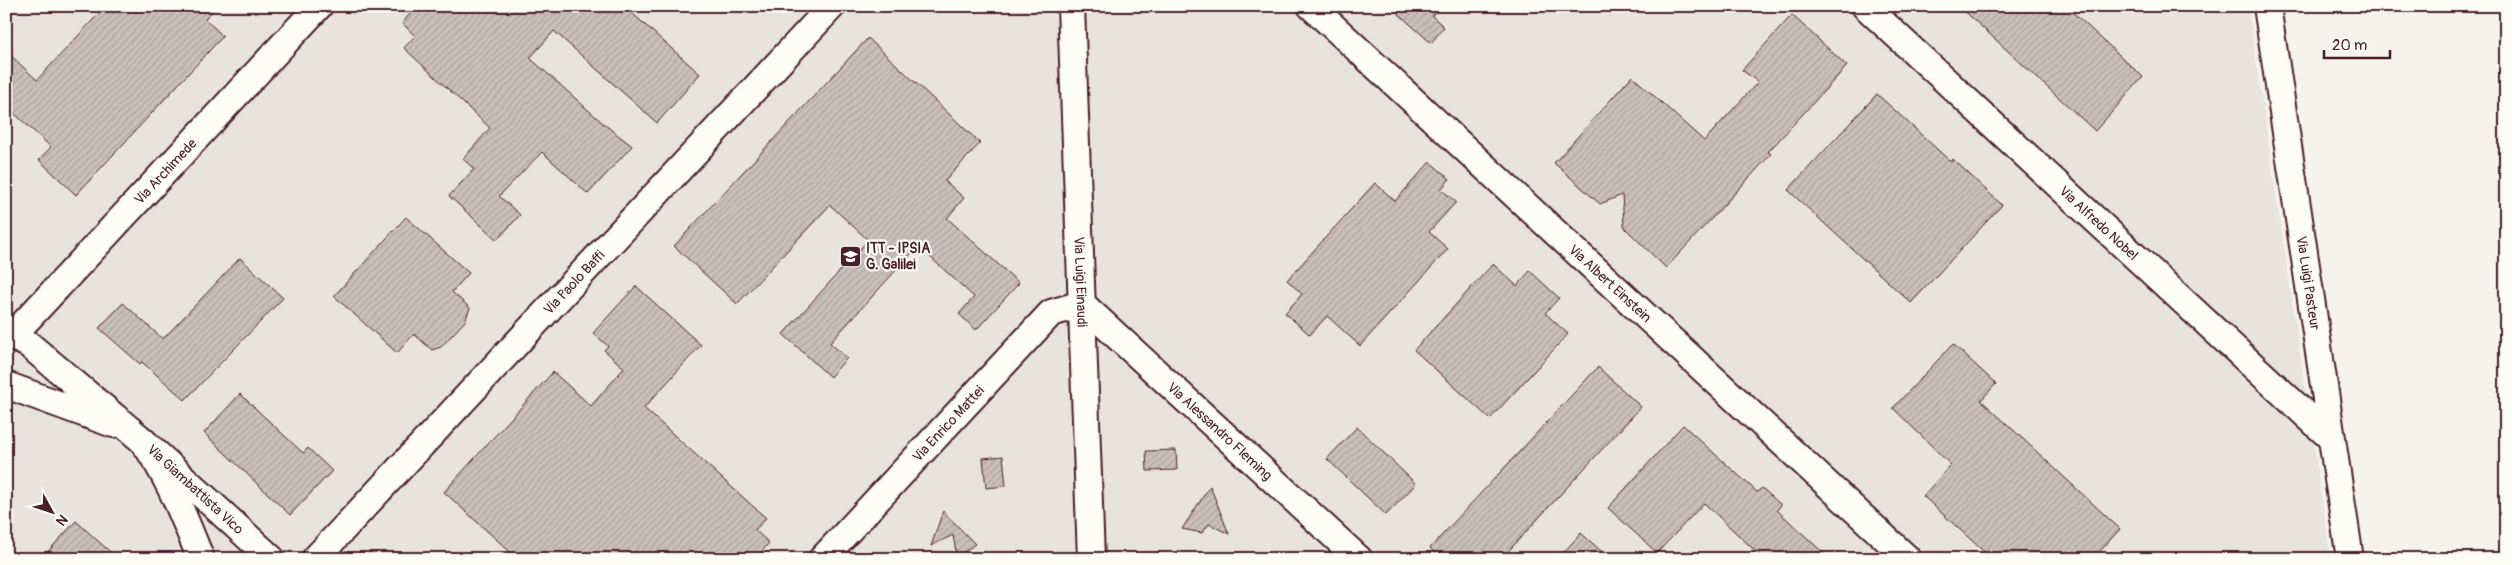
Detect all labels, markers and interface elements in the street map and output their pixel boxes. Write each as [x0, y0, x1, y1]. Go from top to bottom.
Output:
scale bar [2324, 28, 2391, 60]
text: 20 m [2332, 36, 2367, 55]
street label: Via Archimede [131, 135, 200, 208]
street label: Via Alfredo Nobel [2056, 183, 2142, 264]
street label: Via Luigi Pasteur [2293, 235, 2324, 331]
street label: Via Luigi Einaudi [1070, 236, 1091, 328]
place label: ITT - IPSIA G. Galilei [866, 240, 930, 273]
street label: Via Albert Einstein [1565, 241, 1655, 326]
school or university icon: ITT - IPSIA G. Galilei [838, 244, 862, 268]
street label: Via Paolo Baffi [540, 247, 609, 318]
street label: Via Alessandro Fleming [1164, 379, 1276, 484]
street label: Via Enrico Mattei [909, 382, 988, 466]
street label: Via Giambattista Vico [144, 441, 248, 538]
north arrow [28, 488, 78, 538]
text: N [52, 511, 71, 529]

